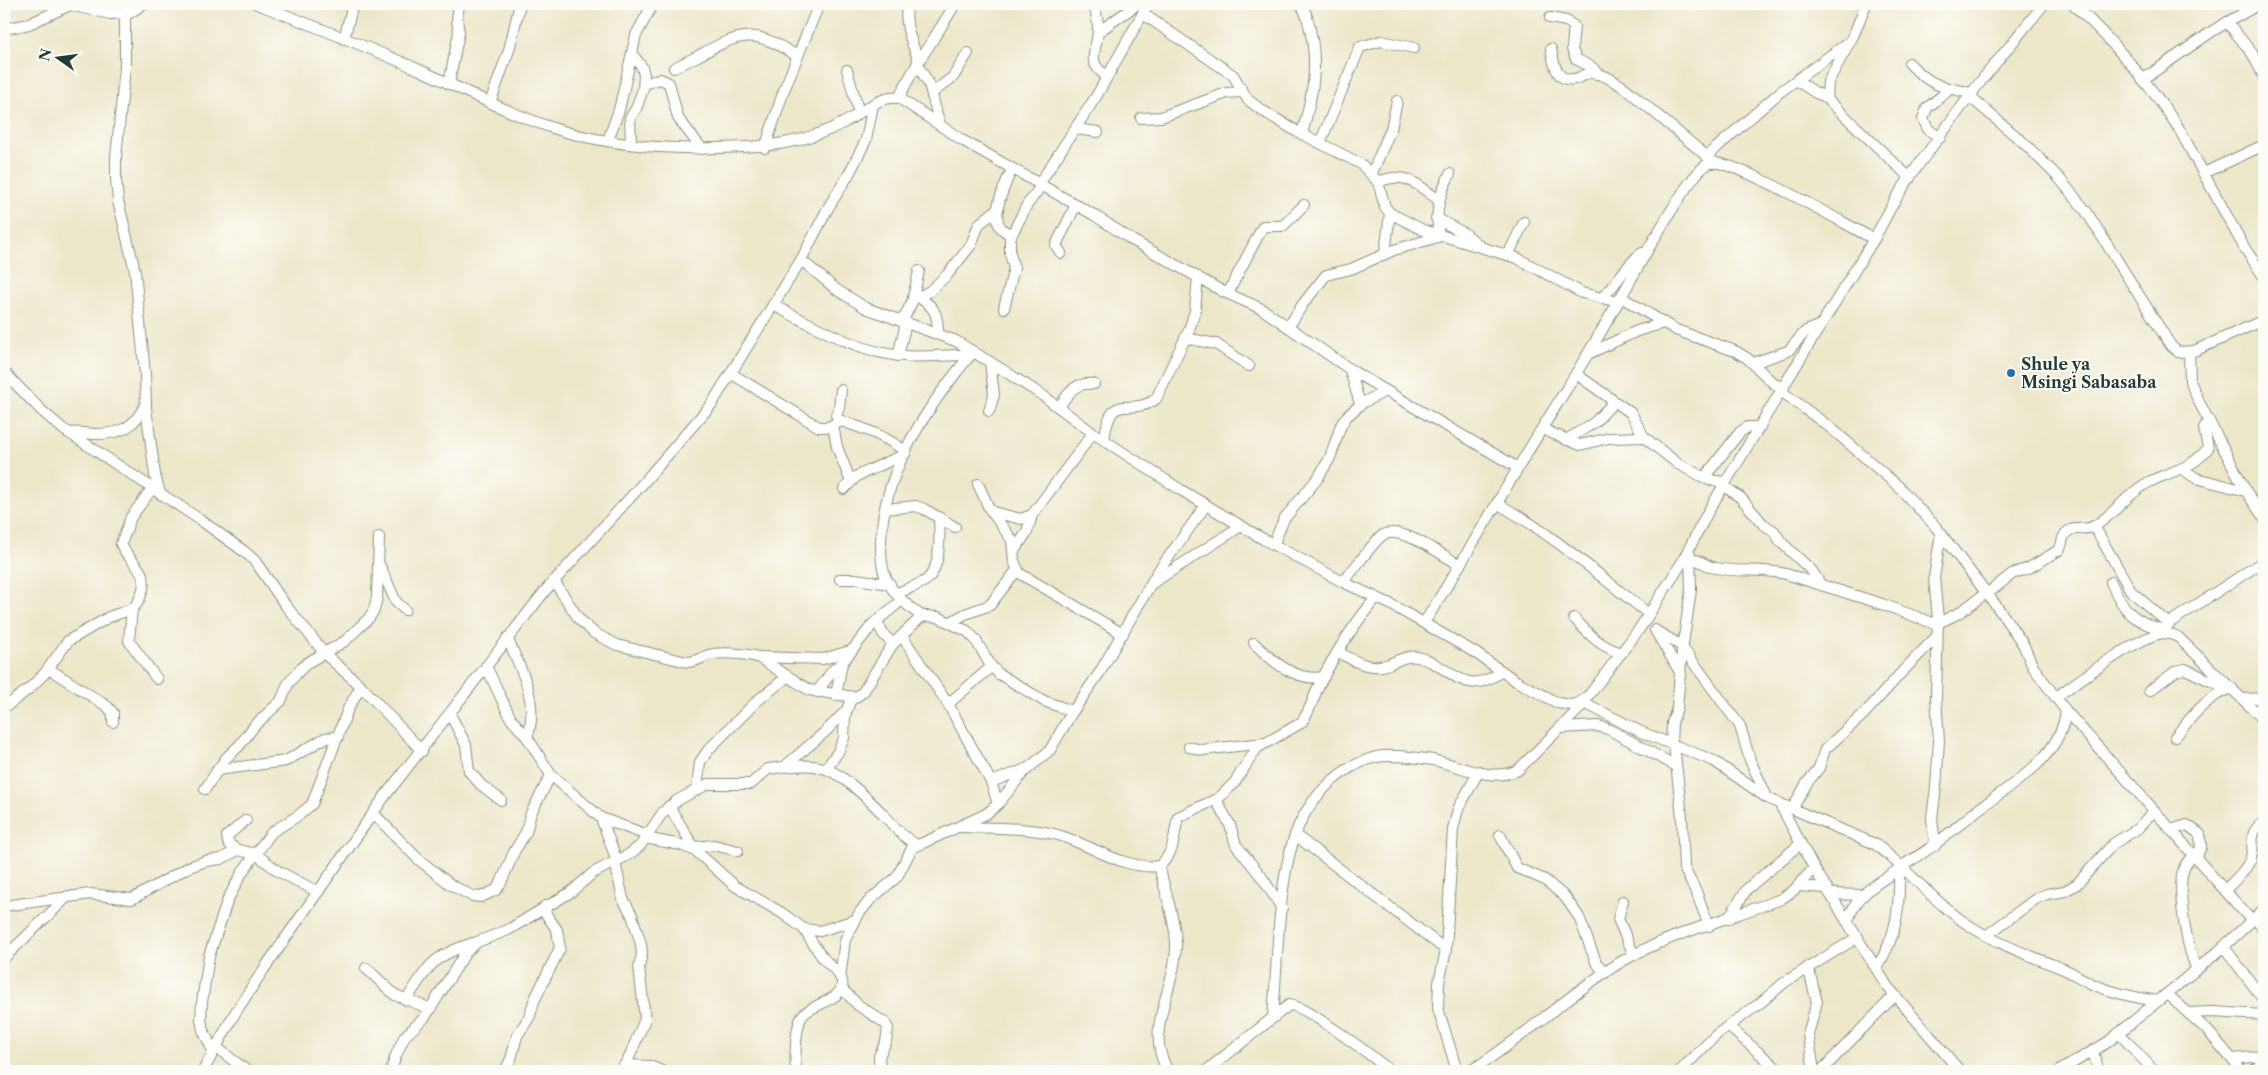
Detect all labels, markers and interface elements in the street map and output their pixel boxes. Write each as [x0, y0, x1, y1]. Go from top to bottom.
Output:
north arrow [32, 32, 82, 82]
text: N [35, 47, 56, 63]
place label: Shule ya Msingi Sabasaba [2021, 354, 2157, 392]
marker: Shule ya Msingi Sabasaba [2005, 367, 2017, 379]

